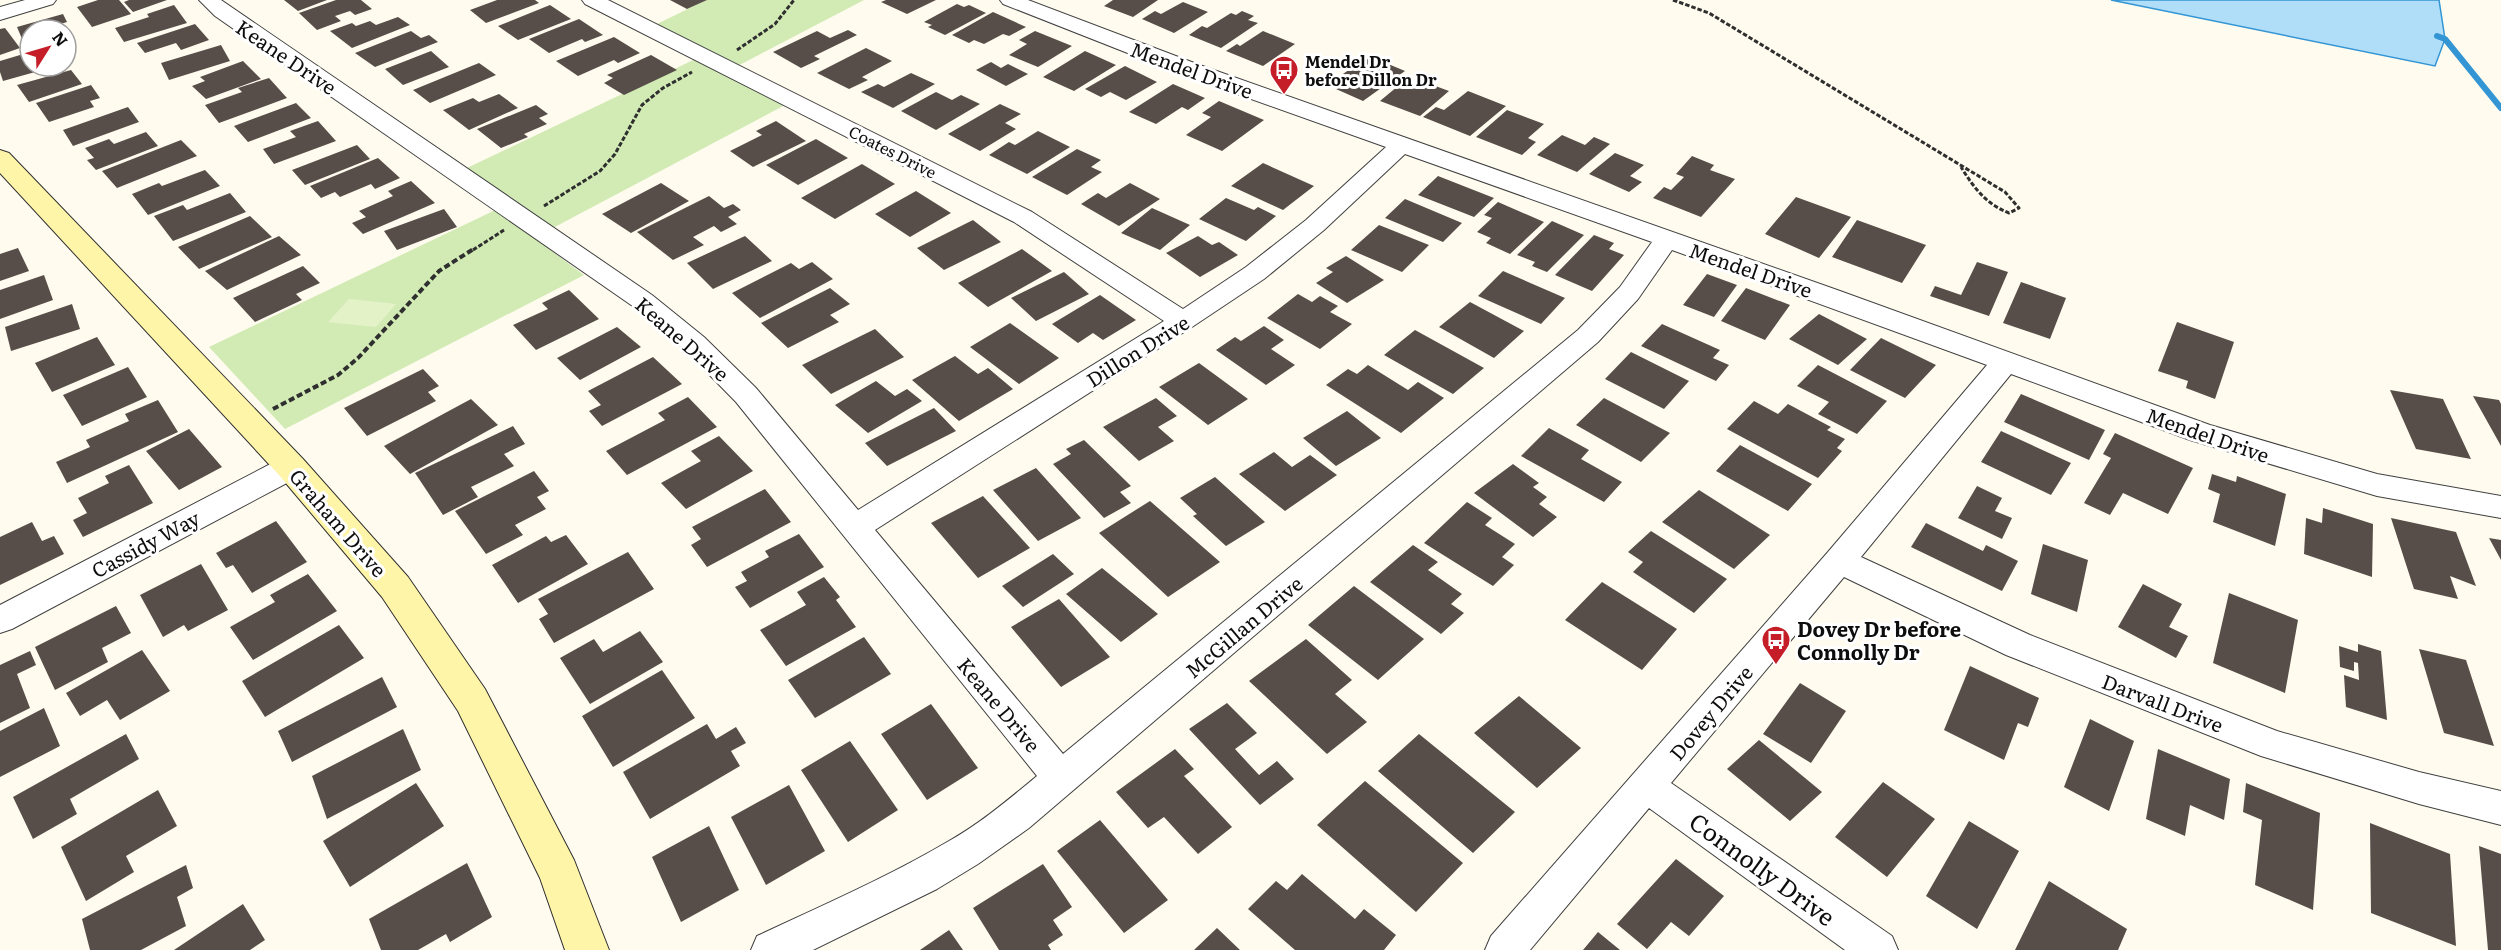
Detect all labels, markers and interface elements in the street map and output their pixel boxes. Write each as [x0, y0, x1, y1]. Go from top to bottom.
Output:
street label: Keane Drive [231, 11, 343, 101]
north arrow [18, 18, 78, 78]
text: N [47, 26, 74, 51]
street label: Mendel Drive [1127, 33, 1257, 105]
place label: Mendel Dr before Dillon Dr [1305, 49, 1437, 91]
bus stop icon: Mendel Dr before Dillon Dr [1268, 54, 1300, 96]
street label: Coates Drive [845, 119, 941, 183]
street label: Mendel Drive [1685, 234, 1817, 304]
street label: Keane Drive [630, 289, 736, 387]
street label: Dillon Drive [1080, 306, 1194, 394]
street label: Mendel Drive [2142, 399, 2274, 469]
street label: Graham Drive [283, 461, 395, 583]
street label: Cassidy Way [85, 502, 205, 584]
street label: McGillan Drive [1178, 568, 1308, 684]
place label: Dovey Dr before Connolly Dr [1797, 613, 1961, 666]
bus stop icon: Dovey Dr before Connolly Dr [1760, 624, 1792, 666]
street label: Keane Drive [951, 650, 1049, 758]
street label: Dovey Drive [1661, 658, 1759, 766]
street label: Darvall Drive [2098, 665, 2228, 739]
street label: Connolly Drive [1683, 803, 1843, 933]

